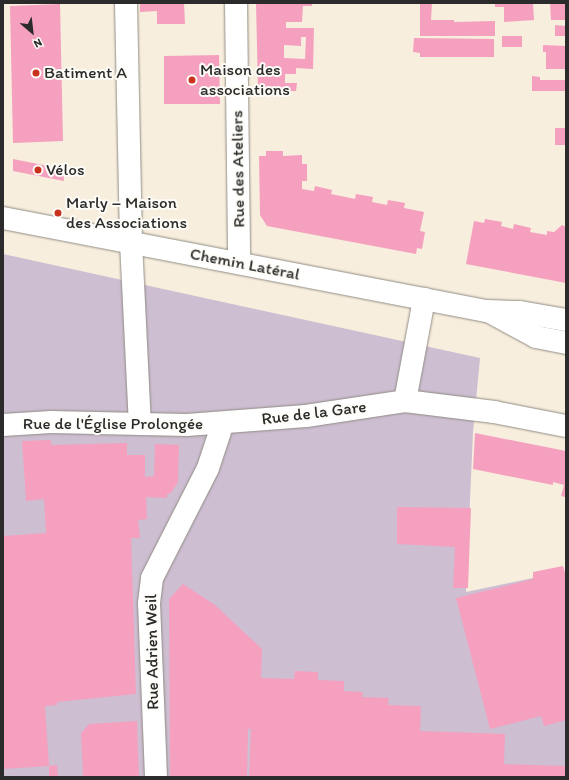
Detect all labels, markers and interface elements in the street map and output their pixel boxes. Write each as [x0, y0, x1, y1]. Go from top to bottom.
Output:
north arrow [12, 12, 52, 52]
text: N [32, 36, 44, 51]
place label: Maison des associations [200, 60, 290, 100]
place label: Batiment A [44, 63, 127, 83]
marker: Batiment A [31, 68, 41, 78]
marker: Maison des associations [187, 75, 197, 85]
street label: Rue des Ateliers [227, 110, 249, 228]
place label: Vélos [46, 160, 85, 180]
marker: Vélos [33, 165, 43, 175]
place label: Marly – Maison des Associations [66, 193, 187, 233]
marker: Marly – Maison des Associations [53, 208, 63, 218]
street label: Chemin Latéral [189, 243, 301, 285]
street label: Rue de la Gare [260, 396, 368, 430]
street label: Rue de l'Église Prolongée [23, 414, 203, 434]
street label: Rue Adrien Weil [141, 594, 163, 710]

